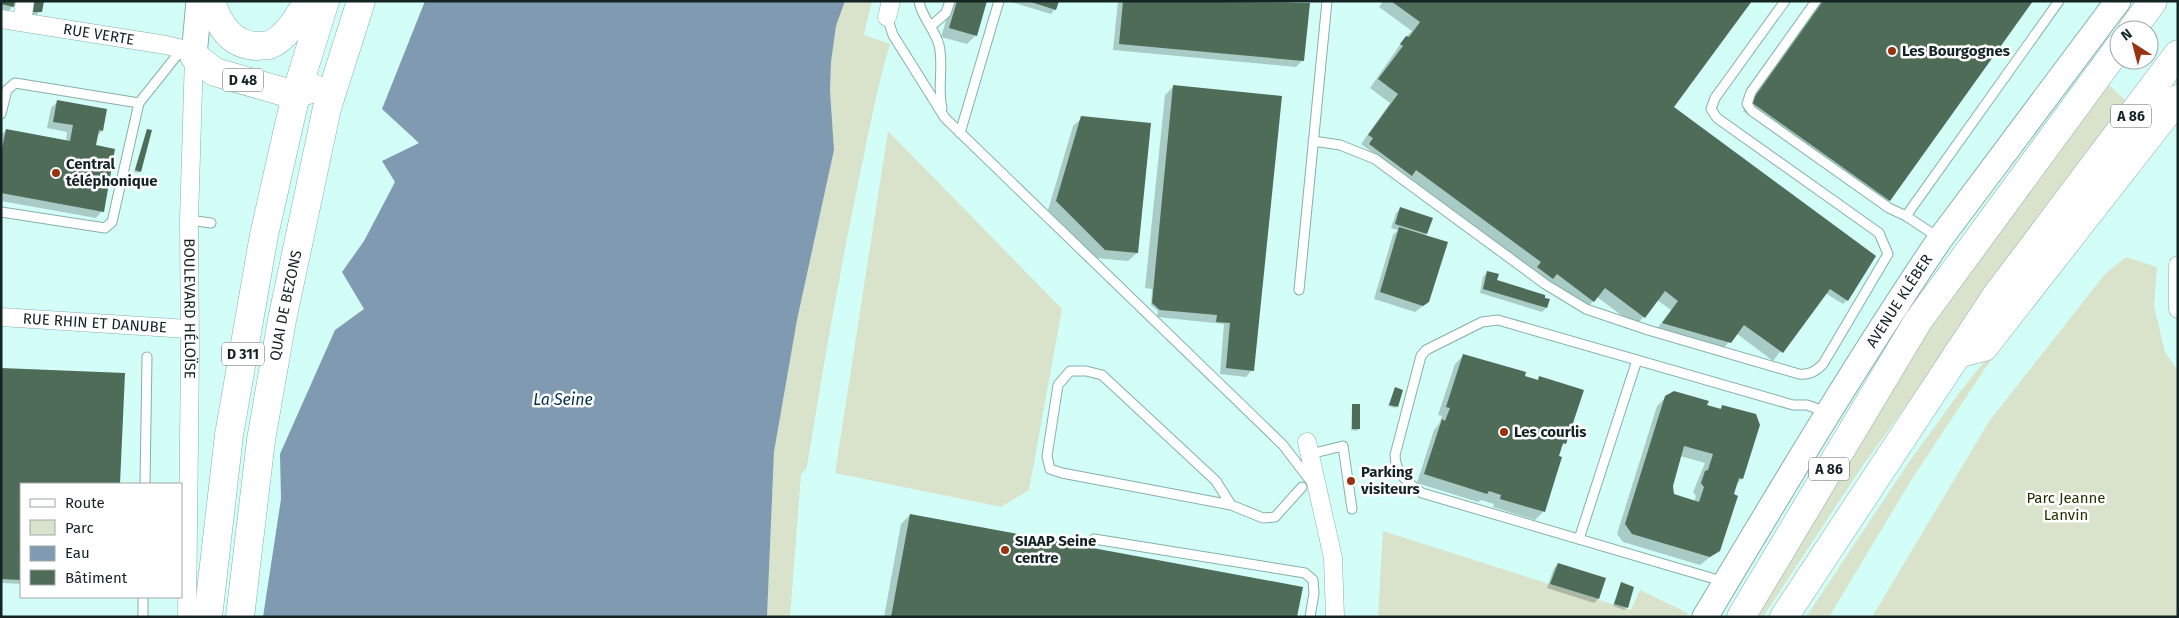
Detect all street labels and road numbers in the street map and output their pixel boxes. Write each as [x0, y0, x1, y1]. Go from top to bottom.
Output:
street label: RUE VERTE [62, 20, 136, 49]
road number: D 48 [223, 68, 263, 92]
road number: A 86 [2111, 104, 2151, 128]
street label: BOULEVARD HÉLOÏSE [180, 238, 199, 379]
street label: QUAI DE BEZONS [266, 249, 306, 362]
street label: AVENUE KLÉBER [1862, 251, 1936, 351]
street label: RUE RHIN ET DANUBE [22, 309, 167, 337]
road number: D 311 [222, 342, 264, 366]
road number: A 86 [1809, 458, 1849, 480]

